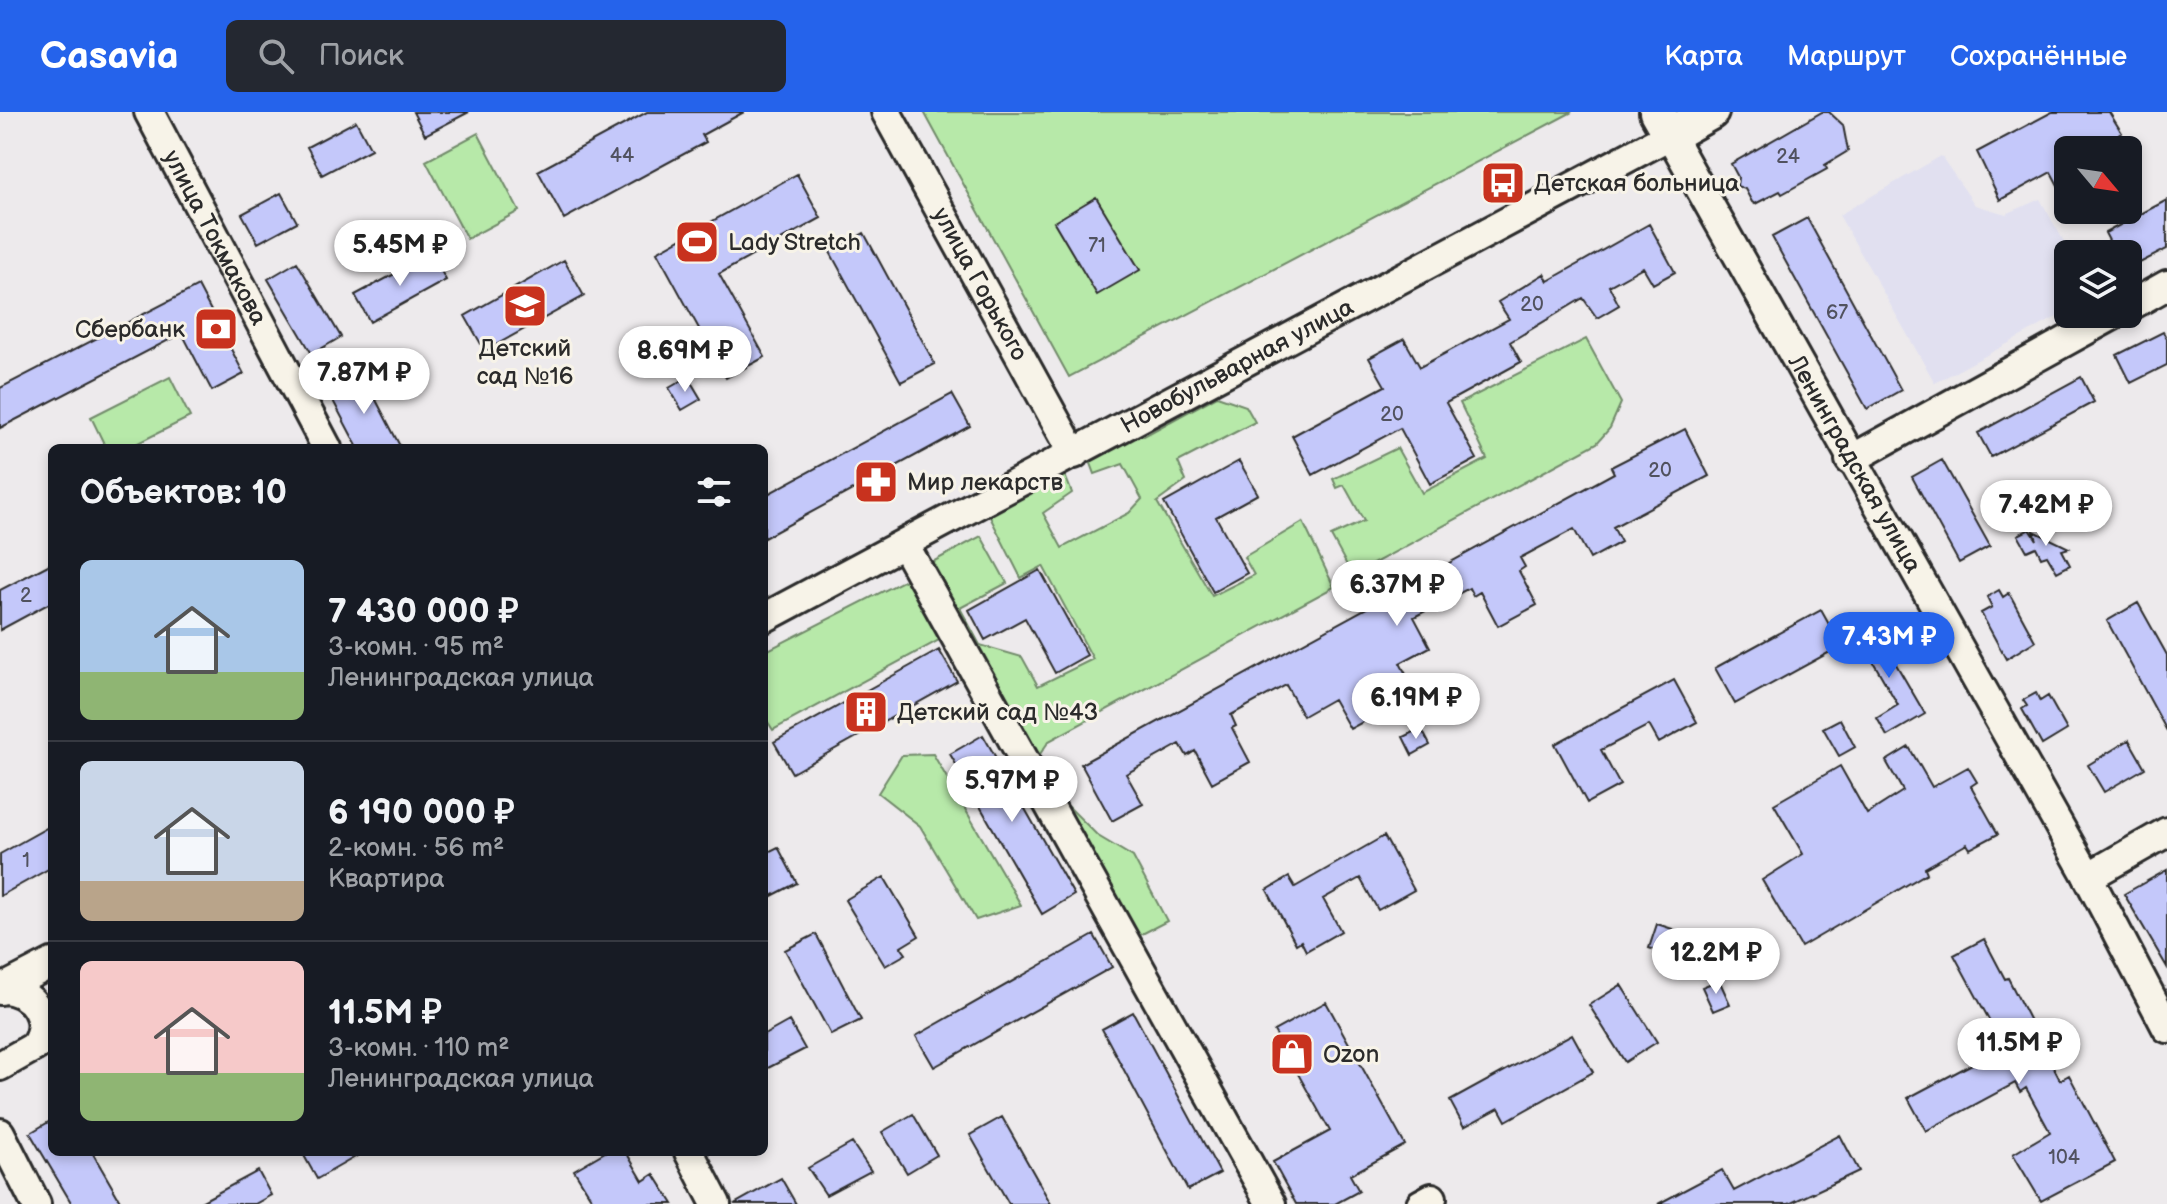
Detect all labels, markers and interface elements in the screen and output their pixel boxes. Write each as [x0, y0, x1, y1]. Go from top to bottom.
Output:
search box [226, 20, 786, 92]
text: Casavia [40, 34, 178, 79]
icon: search [254, 34, 298, 78]
text: Поиск [318, 38, 404, 74]
text: Карта [1664, 40, 1743, 73]
text: Маршрут [1787, 40, 1906, 73]
text: Сохранённые [1950, 40, 2127, 73]
north arrow [2054, 136, 2142, 224]
map controls [2054, 136, 2142, 328]
house number: 44 [610, 144, 634, 168]
street label: улица Токмакова [157, 145, 274, 330]
house number: 24 [1776, 145, 1800, 169]
bus stop icon: Детская больница [1479, 159, 1527, 207]
place label: Детская больница [1534, 169, 1739, 198]
street label: улица Горького [927, 202, 1034, 365]
sports icon: Lady Stretch [673, 218, 721, 266]
pin: 5.45M ₽ [326, 220, 474, 288]
place label: Lady Stretch [728, 228, 861, 257]
text: 5.45M ₽ [352, 230, 448, 261]
house number: 71 [1088, 234, 1106, 258]
button: layers [2054, 240, 2142, 328]
school or university icon: Детский сад №16 [501, 282, 549, 330]
street label: Новобульварная улица [1116, 292, 1358, 440]
house number: 20 [1520, 293, 1544, 317]
house number: 67 [1826, 301, 1848, 325]
bank icon: Сбербанк [192, 305, 240, 353]
place label: Сбербанк [75, 315, 185, 344]
pin: 8.69M ₽ [611, 326, 759, 394]
place label: Детский сад №16 [477, 334, 573, 391]
text: 8.69M ₽ [637, 336, 733, 367]
pin: 7.87M ₽ [290, 348, 438, 416]
street label: Ленинградская улица [1782, 349, 1928, 578]
text: 7.87M ₽ [317, 358, 411, 389]
house number: 20 [1380, 403, 1404, 427]
pharmacy icon: Мир лекарств [852, 458, 900, 506]
house number: 20 [1648, 459, 1672, 483]
place label: Мир лекарств [907, 468, 1063, 497]
icon: filters [692, 470, 736, 514]
text: Объектов: 10 [80, 472, 287, 513]
pin: 7.42M ₽ [1972, 480, 2120, 548]
text: 7.42M ₽ [1998, 490, 2094, 521]
pin: 6.37M ₽ [1323, 560, 1471, 628]
text: 6.37M ₽ [1349, 570, 1445, 601]
house number: 2 [20, 584, 32, 608]
text: 7 430 000 ₽ [328, 591, 519, 632]
icon: home [144, 592, 240, 688]
pin: 7.43M ₽ [1815, 612, 1963, 680]
text: 7.43M ₽ [1841, 622, 1937, 653]
text: 3-комн. · 95 m² [328, 632, 504, 663]
text: Ленинградская улица [328, 663, 594, 694]
pin: 6.19M ₽ [1342, 673, 1490, 741]
text: 6.19M ₽ [1370, 683, 1462, 714]
building icon: Детский сад №43 [842, 688, 890, 736]
place label: Детский сад №43 [897, 698, 1098, 727]
pin: 5.97M ₽ [938, 756, 1086, 824]
text: 5.97M ₽ [965, 766, 1059, 797]
text: 6 190 000 ₽ [328, 792, 515, 833]
icon: home [144, 793, 240, 889]
text: 2-комн. · 56 m² [328, 833, 504, 864]
house number: 1 [22, 849, 30, 873]
text: Квартира [328, 864, 445, 895]
pin: 12.2M ₽ [1642, 928, 1790, 996]
text: 12.2M ₽ [1670, 938, 1762, 969]
text: 11.5M ₽ [328, 992, 442, 1033]
icon: home [144, 993, 240, 1089]
pin: 11.5M ₽ [1945, 1018, 2093, 1086]
text: 11.5M ₽ [1975, 1028, 2063, 1059]
shop icon: Ozon [1268, 1030, 1316, 1078]
text: 3-комн. · 110 m² [328, 1033, 510, 1064]
place label: Ozon [1323, 1040, 1379, 1069]
text: Ленинградская улица [328, 1064, 594, 1095]
house number: 104 [2048, 1146, 2080, 1170]

